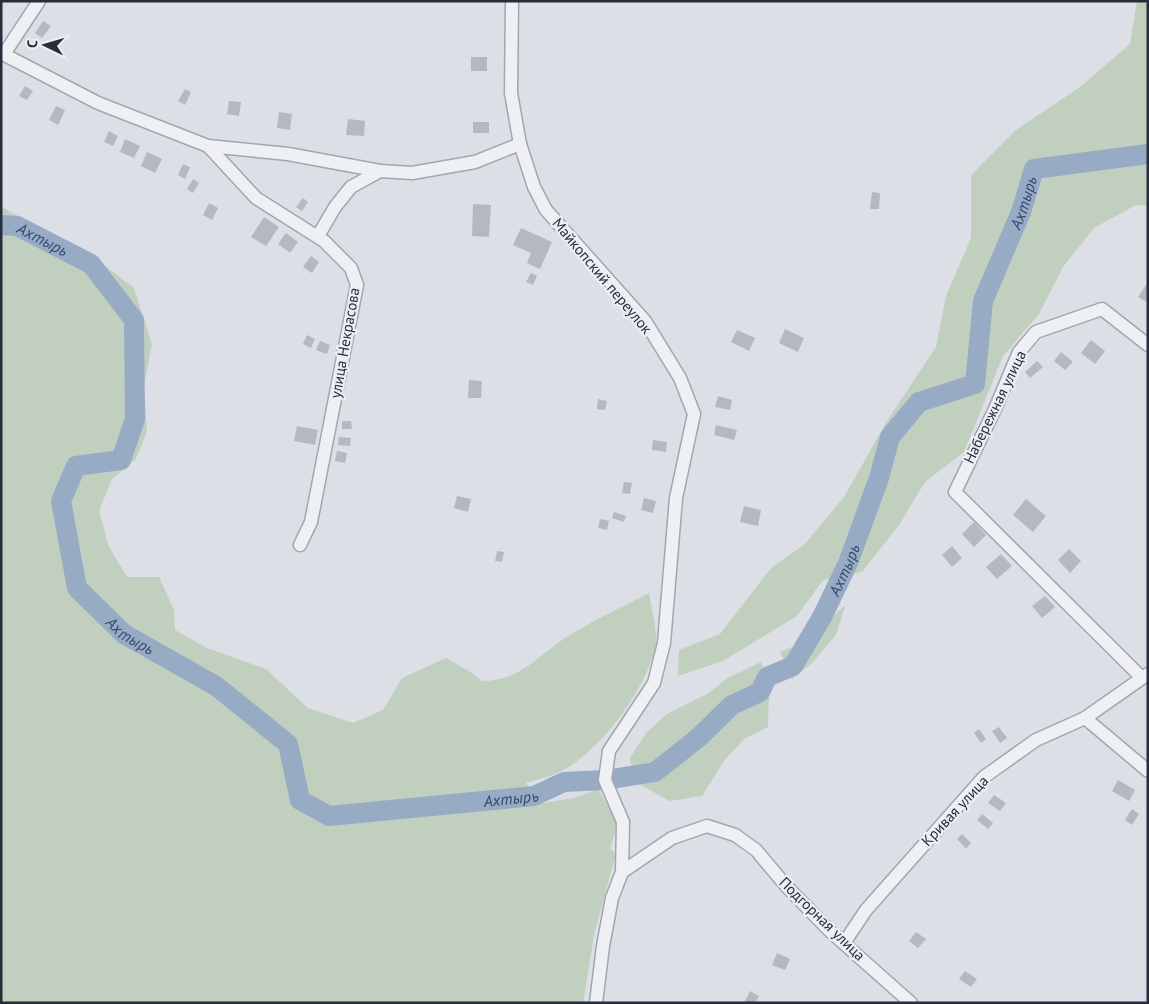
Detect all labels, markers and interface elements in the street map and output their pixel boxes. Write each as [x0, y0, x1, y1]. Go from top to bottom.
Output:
north arrow [20, 20, 70, 70]
text: С [23, 39, 41, 49]
water label: Ахтырь [1005, 174, 1041, 233]
street label: Майкопский переулок [548, 214, 657, 338]
water label: Ахтырь [13, 217, 72, 261]
street label: улица Некрасова [325, 286, 364, 400]
street label: Набережная улица [959, 347, 1030, 466]
water label: Ахтырь [823, 541, 864, 600]
water label: Ахтырь [101, 611, 158, 659]
street label: Кривая улица [917, 771, 992, 850]
water label: Ахтырь [482, 785, 542, 811]
street label: Подгорная улица [775, 873, 869, 964]

